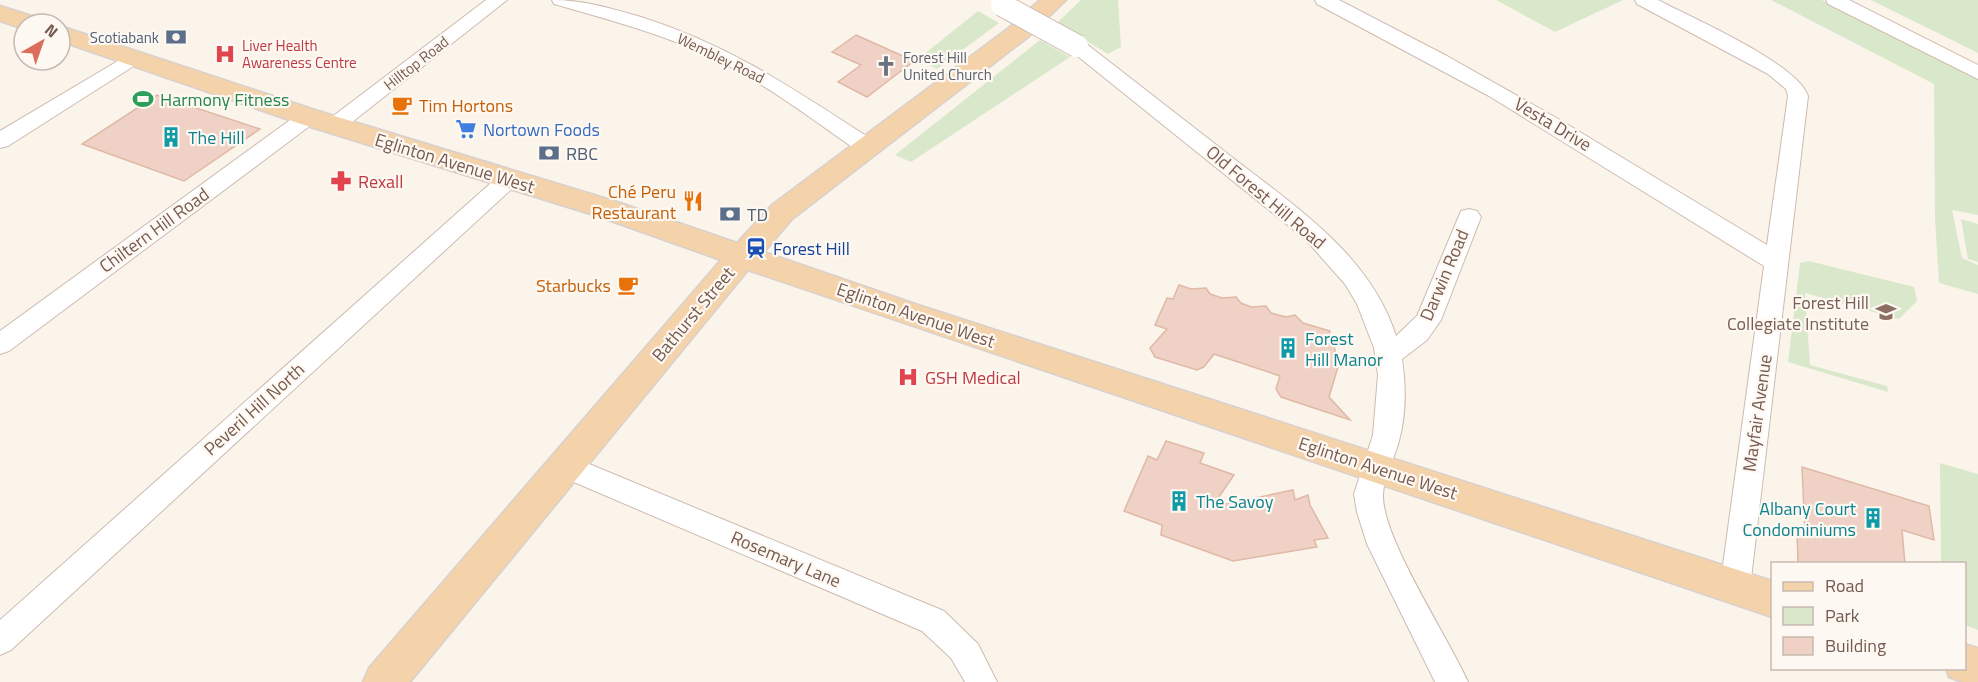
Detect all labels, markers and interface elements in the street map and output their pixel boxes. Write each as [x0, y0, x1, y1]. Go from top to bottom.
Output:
north arrow [12, 12, 72, 72]
text: N [40, 18, 64, 43]
bank icon: Scotiabank [164, 25, 188, 49]
place label: Scotiabank [90, 26, 159, 49]
street label: Wembley Road [673, 27, 769, 89]
street label: Hilltop Road [378, 30, 454, 96]
place label: Liver Health Awareness Centre [242, 34, 357, 74]
hospital icon: Liver Health Awareness Centre [213, 42, 237, 66]
place label: Forest Hill United Church [903, 46, 992, 86]
church icon: Forest Hill United Church [874, 54, 898, 78]
place label: Harmony Fitness [160, 86, 289, 113]
sports icon: Harmony Fitness [131, 87, 155, 111]
street label: Vesta Drive [1509, 90, 1597, 158]
place label: Tim Hortons [419, 92, 513, 119]
cafe icon: Tim Hortons [390, 93, 414, 117]
place label: Nortown Foods [483, 116, 600, 143]
supermarket icon: Nortown Foods [454, 117, 478, 141]
place label: The Hill [188, 124, 245, 151]
building icon: The Hill [159, 125, 183, 149]
street label: Eglinton Avenue West [372, 126, 539, 200]
street label: Old Forest Hill Road [1200, 139, 1332, 255]
place label: RBC [566, 140, 598, 167]
bank icon: RBC [537, 141, 561, 165]
place label: Rexall [358, 168, 403, 195]
pharmacy icon: Rexall [329, 169, 353, 193]
place label: Ché Peru Restaurant [592, 178, 677, 226]
street label: Chiltern Hill Road [93, 181, 215, 279]
restaurant icon: Ché Peru Restaurant [681, 189, 705, 213]
place label: TD [747, 201, 768, 228]
bank icon: TD [718, 202, 742, 226]
street label: Darwin Road [1413, 225, 1475, 325]
place label: Forest Hill [773, 235, 850, 262]
station icon: Forest Hill [744, 236, 768, 260]
street label: Bathurst Street [645, 260, 741, 367]
place label: Starbucks [536, 272, 611, 299]
cafe icon: Starbucks [616, 273, 640, 297]
street label: Eglinton Avenue West [833, 275, 999, 355]
place label: Forest Hill Collegiate Institute [1727, 289, 1869, 337]
school or university icon: Forest Hill Collegiate Institute [1874, 300, 1898, 324]
place label: Forest Hill Manor [1305, 325, 1383, 373]
building icon: Forest Hill Manor [1276, 336, 1300, 360]
street label: Mayfair Avenue [1735, 353, 1779, 473]
street label: Peveril Hill North [198, 356, 310, 462]
place label: GSH Medical [925, 364, 1021, 391]
hospital icon: GSH Medical [896, 365, 920, 389]
street label: Eglinton Avenue West [1295, 430, 1462, 507]
place label: The Savoy [1196, 488, 1274, 515]
building icon: The Savoy [1167, 489, 1191, 513]
place label: Albany Court Condominiums [1743, 495, 1857, 543]
building icon: Albany Court Condominiums [1861, 506, 1885, 530]
street label: Rosemary Lane [727, 524, 845, 594]
legend [1771, 562, 1966, 670]
text: Road [1825, 572, 1864, 599]
text: Park [1825, 602, 1860, 629]
text: Building [1825, 632, 1886, 659]

